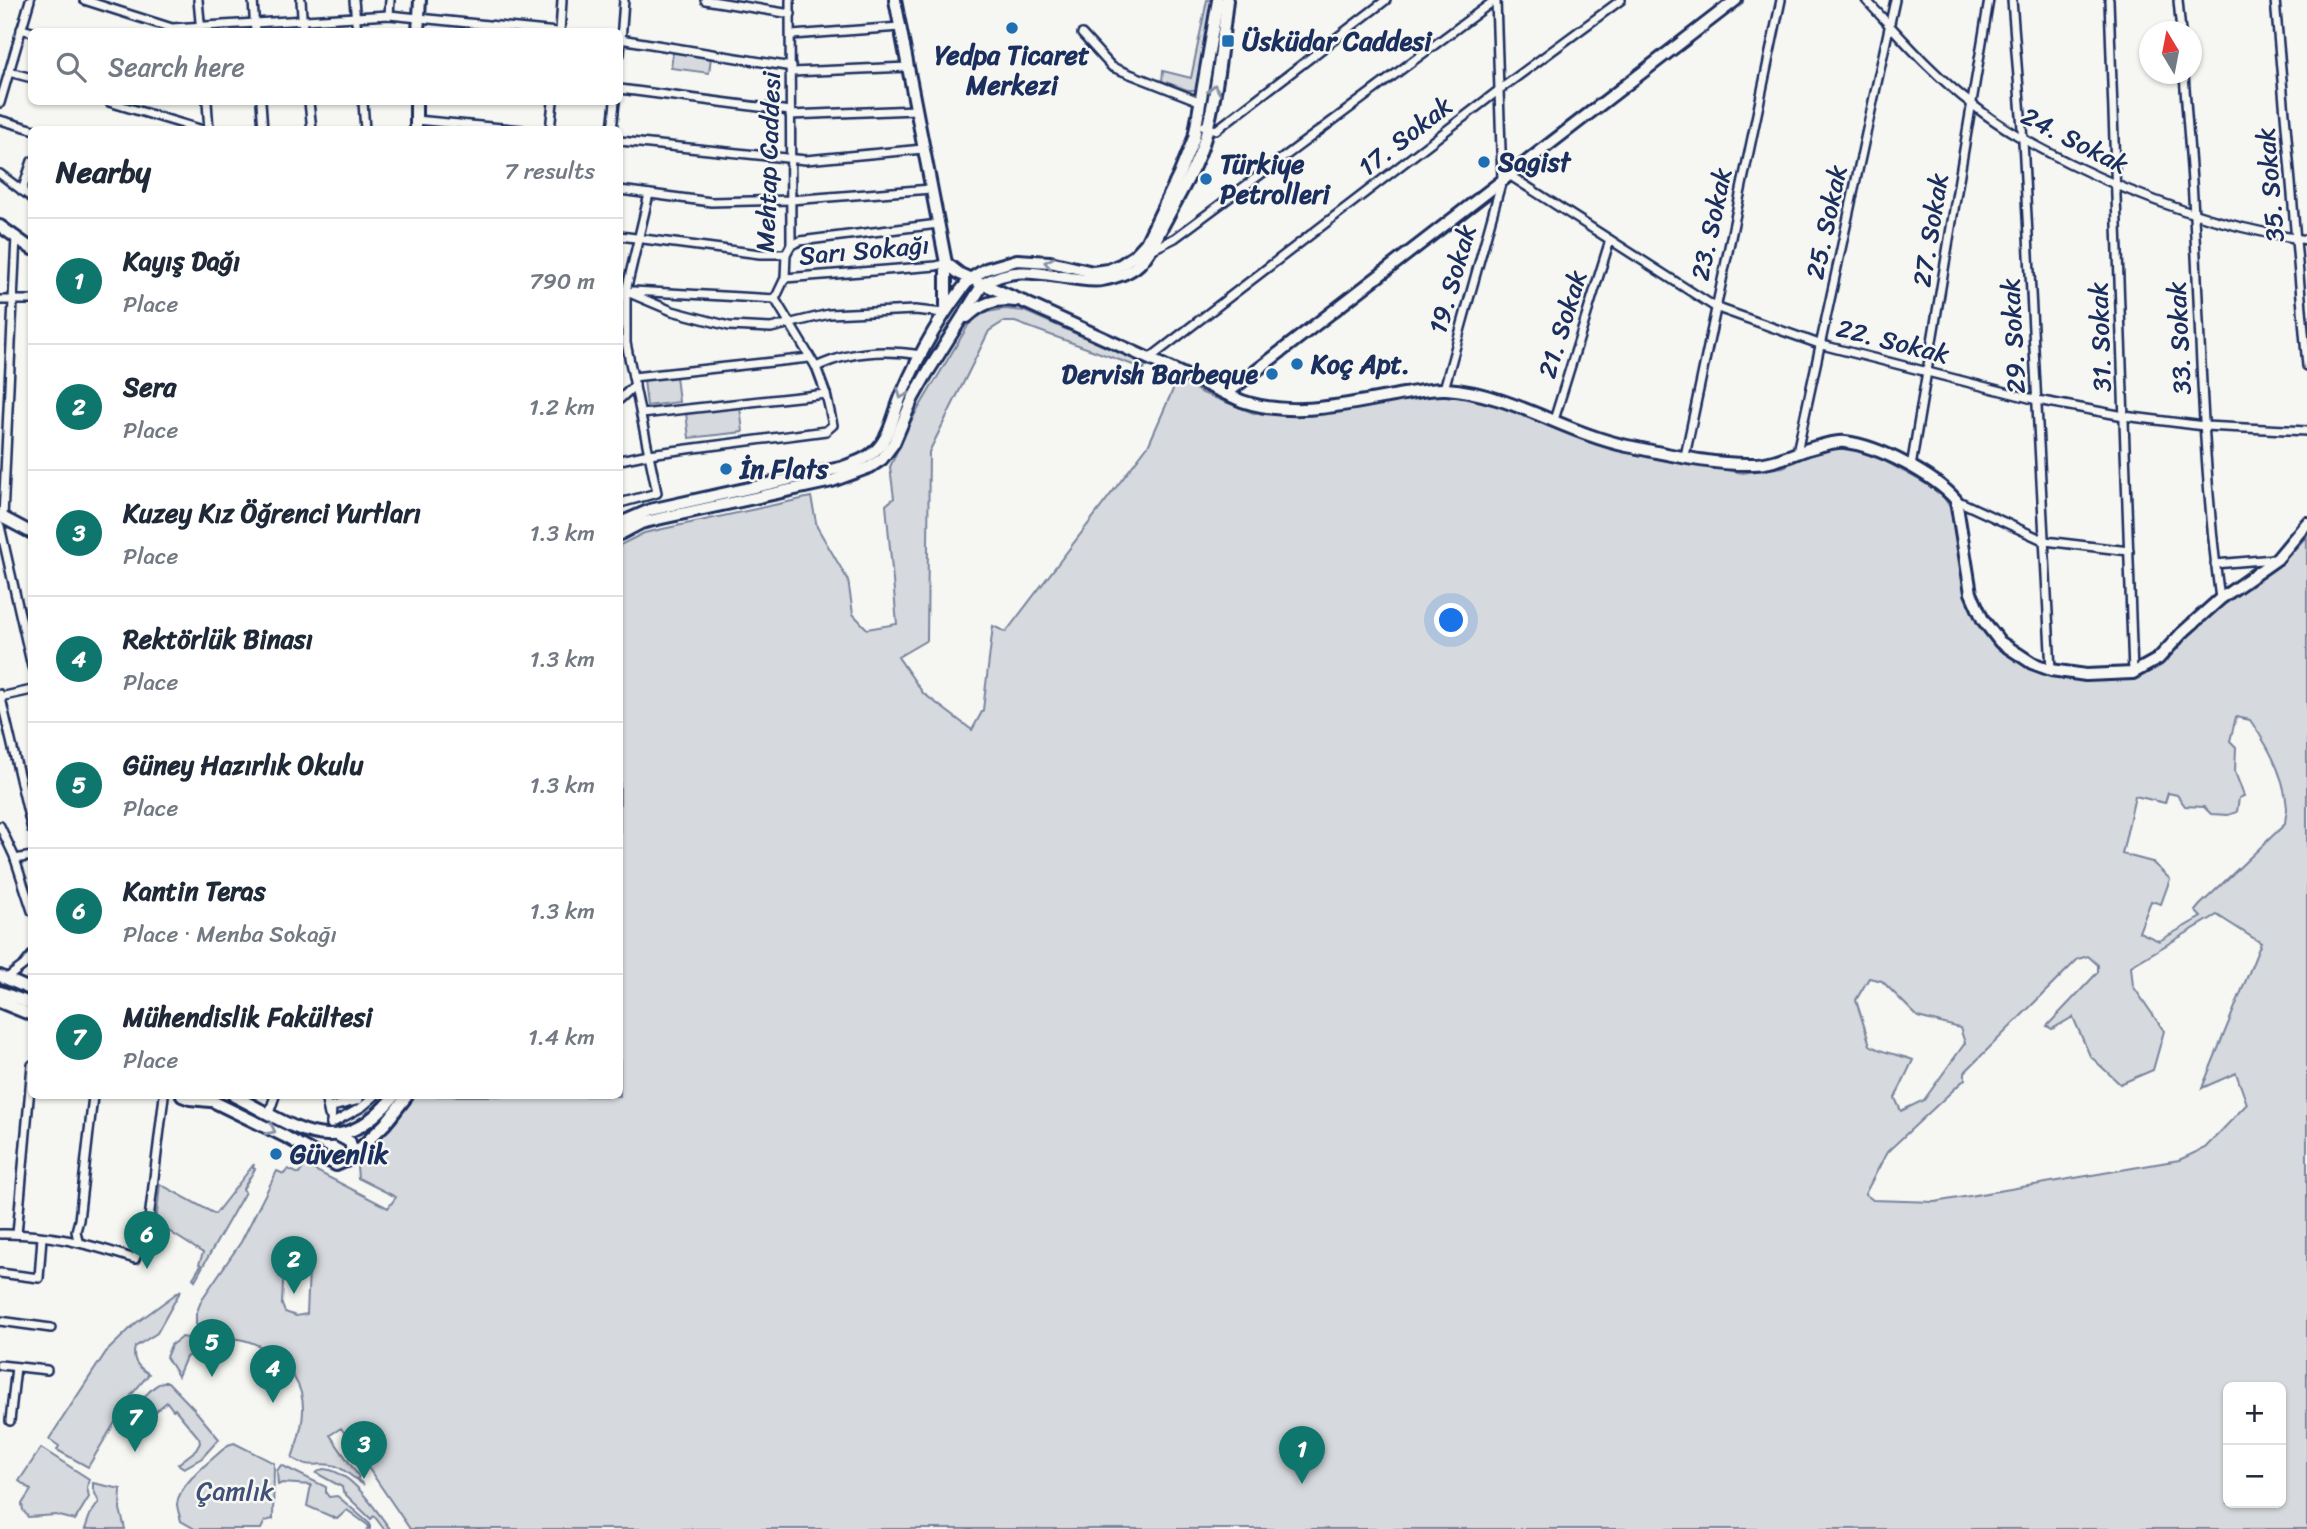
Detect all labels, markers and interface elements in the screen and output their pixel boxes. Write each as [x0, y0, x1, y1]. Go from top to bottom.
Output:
place label: Üsküdar Caddesi [1242, 18, 1433, 64]
marker: Yedpa Ticaret Merkezi [1004, 20, 1020, 36]
north arrow [2139, 21, 2202, 84]
search box [28, 28, 623, 105]
place label: Yedpa Ticaret Merkezi [935, 32, 1090, 108]
marker: Üsküdar Caddesi [1220, 33, 1236, 49]
text: Search here [108, 44, 245, 90]
icon: search [52, 48, 90, 86]
street label: Mehtap Caddesi [742, 70, 794, 253]
one-way arrow [1206, 83, 1221, 95]
street label: 17. Sokak [1347, 84, 1463, 188]
street label: 24. Sokak [2013, 93, 2137, 187]
street label: 35. Sokak [2242, 126, 2298, 244]
place label: Sagist [1497, 139, 1572, 185]
place label: Türkiye Petrolleri [1220, 141, 1331, 217]
text: Nearby [56, 145, 151, 199]
text: 7 results [505, 151, 595, 192]
marker: Sagist [1476, 154, 1492, 170]
street label: 25. Sokak [1791, 160, 1861, 283]
street label: 23. Sokak [1677, 163, 1745, 285]
street label: 27. Sokak [1898, 170, 1962, 290]
marker: Türkiye Petrolleri [1198, 171, 1214, 187]
street label: 19. Sokak [1414, 219, 1490, 339]
street label: Sarı Sokağı [797, 221, 931, 279]
text: Kayış Dağı [123, 238, 240, 284]
one-way arrow [1043, 256, 1055, 271]
text: 1 [74, 261, 84, 302]
text: 790 m [530, 261, 595, 302]
street label: 21. Sokak [1524, 264, 1600, 384]
street label: 29. Sokak [1987, 277, 2039, 395]
street label: 33. Sokak [2153, 280, 2205, 396]
street label: 31. Sokak [2075, 281, 2125, 393]
text: Place [123, 284, 178, 325]
street label: 22. Sokak [1832, 305, 1954, 377]
place label: Koç Apt. [1310, 341, 1410, 387]
place label: Dervish Barbeque [1062, 351, 1258, 397]
marker: Koç Apt. [1289, 356, 1305, 372]
text: Sera [123, 364, 176, 410]
marker: Dervish Barbeque [1264, 366, 1280, 382]
text: 2 [72, 387, 86, 428]
text: 1.2 km [529, 387, 595, 428]
one-way arrow [896, 387, 910, 400]
text: Place [123, 410, 178, 451]
place label: İn Flats [738, 446, 829, 492]
marker: İn Flats [718, 461, 734, 477]
text: Kuzey Kız Öğrenci Yurtları [123, 490, 421, 536]
text: 3 [73, 513, 85, 554]
text: 1.3 km [530, 513, 595, 554]
text: Place [123, 536, 178, 577]
your location [1434, 603, 1468, 637]
text: Rektörlük Binası [123, 616, 313, 662]
text: 4 [72, 639, 86, 680]
text: 1.3 km [530, 639, 595, 680]
text: Place [123, 662, 178, 703]
text: Güney Hazırlık Okulu [123, 742, 364, 788]
text: 5 [72, 765, 86, 806]
text: 1.3 km [530, 765, 595, 806]
text: Place [123, 788, 178, 829]
text: Kantin Teras [123, 868, 266, 914]
text: 6 [72, 891, 86, 932]
text: 1.3 km [530, 891, 595, 932]
text: Place · Menba Sokağı [123, 914, 337, 955]
text: Mühendislik Fakültesi [123, 994, 373, 1040]
text: 7 [72, 1017, 86, 1058]
text: 1.4 km [528, 1017, 595, 1058]
text: Place [123, 1040, 178, 1081]
one-way arrow [264, 1122, 276, 1136]
place label: Güvenlik [290, 1131, 389, 1177]
marker: Güvenlik [268, 1146, 284, 1162]
pin: 6 [124, 1211, 170, 1269]
pin: 2 [271, 1236, 317, 1294]
pin: 5 [189, 1319, 235, 1377]
pin: 4 [250, 1345, 296, 1403]
map controls [2223, 1382, 2286, 1508]
button: + [2223, 1382, 2286, 1445]
pin: 7 [112, 1394, 158, 1452]
pin: 3 [341, 1421, 387, 1479]
pin: 1 [1279, 1426, 1325, 1484]
button: − [2223, 1445, 2286, 1508]
park label: Çamlık [196, 1468, 274, 1514]

